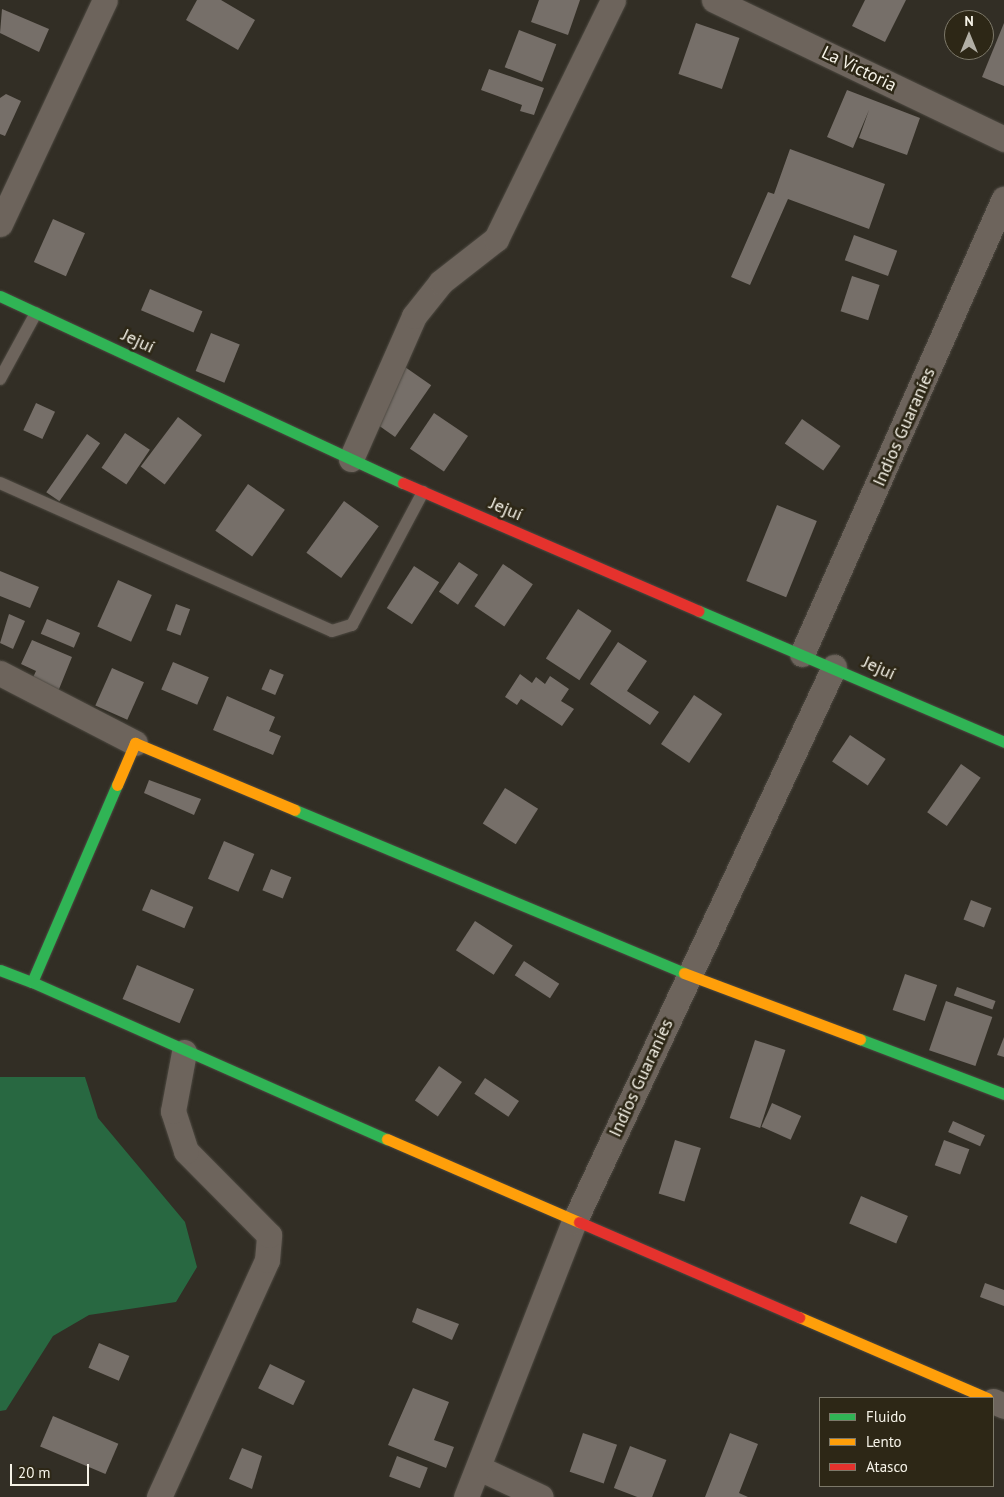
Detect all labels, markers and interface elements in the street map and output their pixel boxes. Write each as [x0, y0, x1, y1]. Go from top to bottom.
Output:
north arrow [944, 10, 994, 60]
text: N [964, 12, 974, 30]
street label: La Victoria [818, 41, 900, 97]
street label: Jejuí [118, 324, 158, 358]
street label: Indios Guaraníes [868, 364, 940, 490]
street label: Jejuí [486, 492, 526, 526]
street label: Jejuí [859, 651, 899, 685]
street label: Indios Guaraníes [604, 1016, 678, 1140]
legend [819, 1397, 994, 1487]
text: Fluido [866, 1407, 906, 1426]
text: Lento [866, 1432, 902, 1451]
scale bar [12, 1454, 91, 1486]
text: Atasco [866, 1457, 908, 1476]
text: 20 m [18, 1463, 51, 1482]

